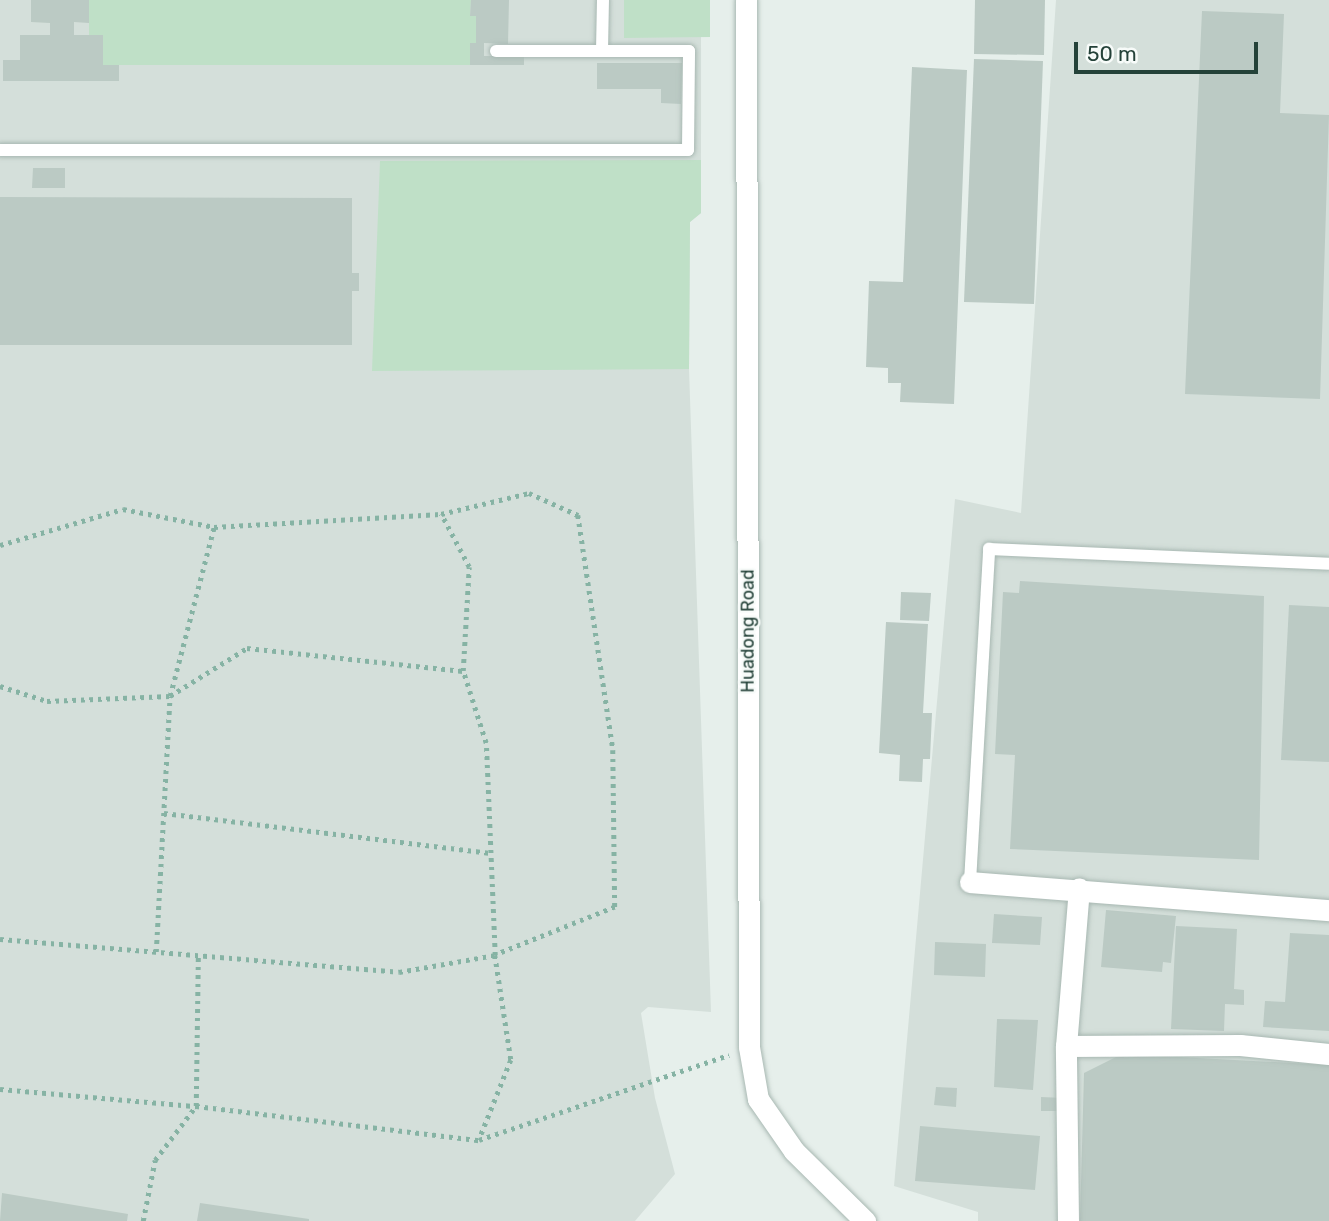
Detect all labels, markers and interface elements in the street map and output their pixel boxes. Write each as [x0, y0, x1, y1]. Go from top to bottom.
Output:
scale bar [1077, 28, 1261, 72]
text: 50 m [1087, 41, 1137, 66]
street label: Huadong Road [737, 569, 759, 693]

